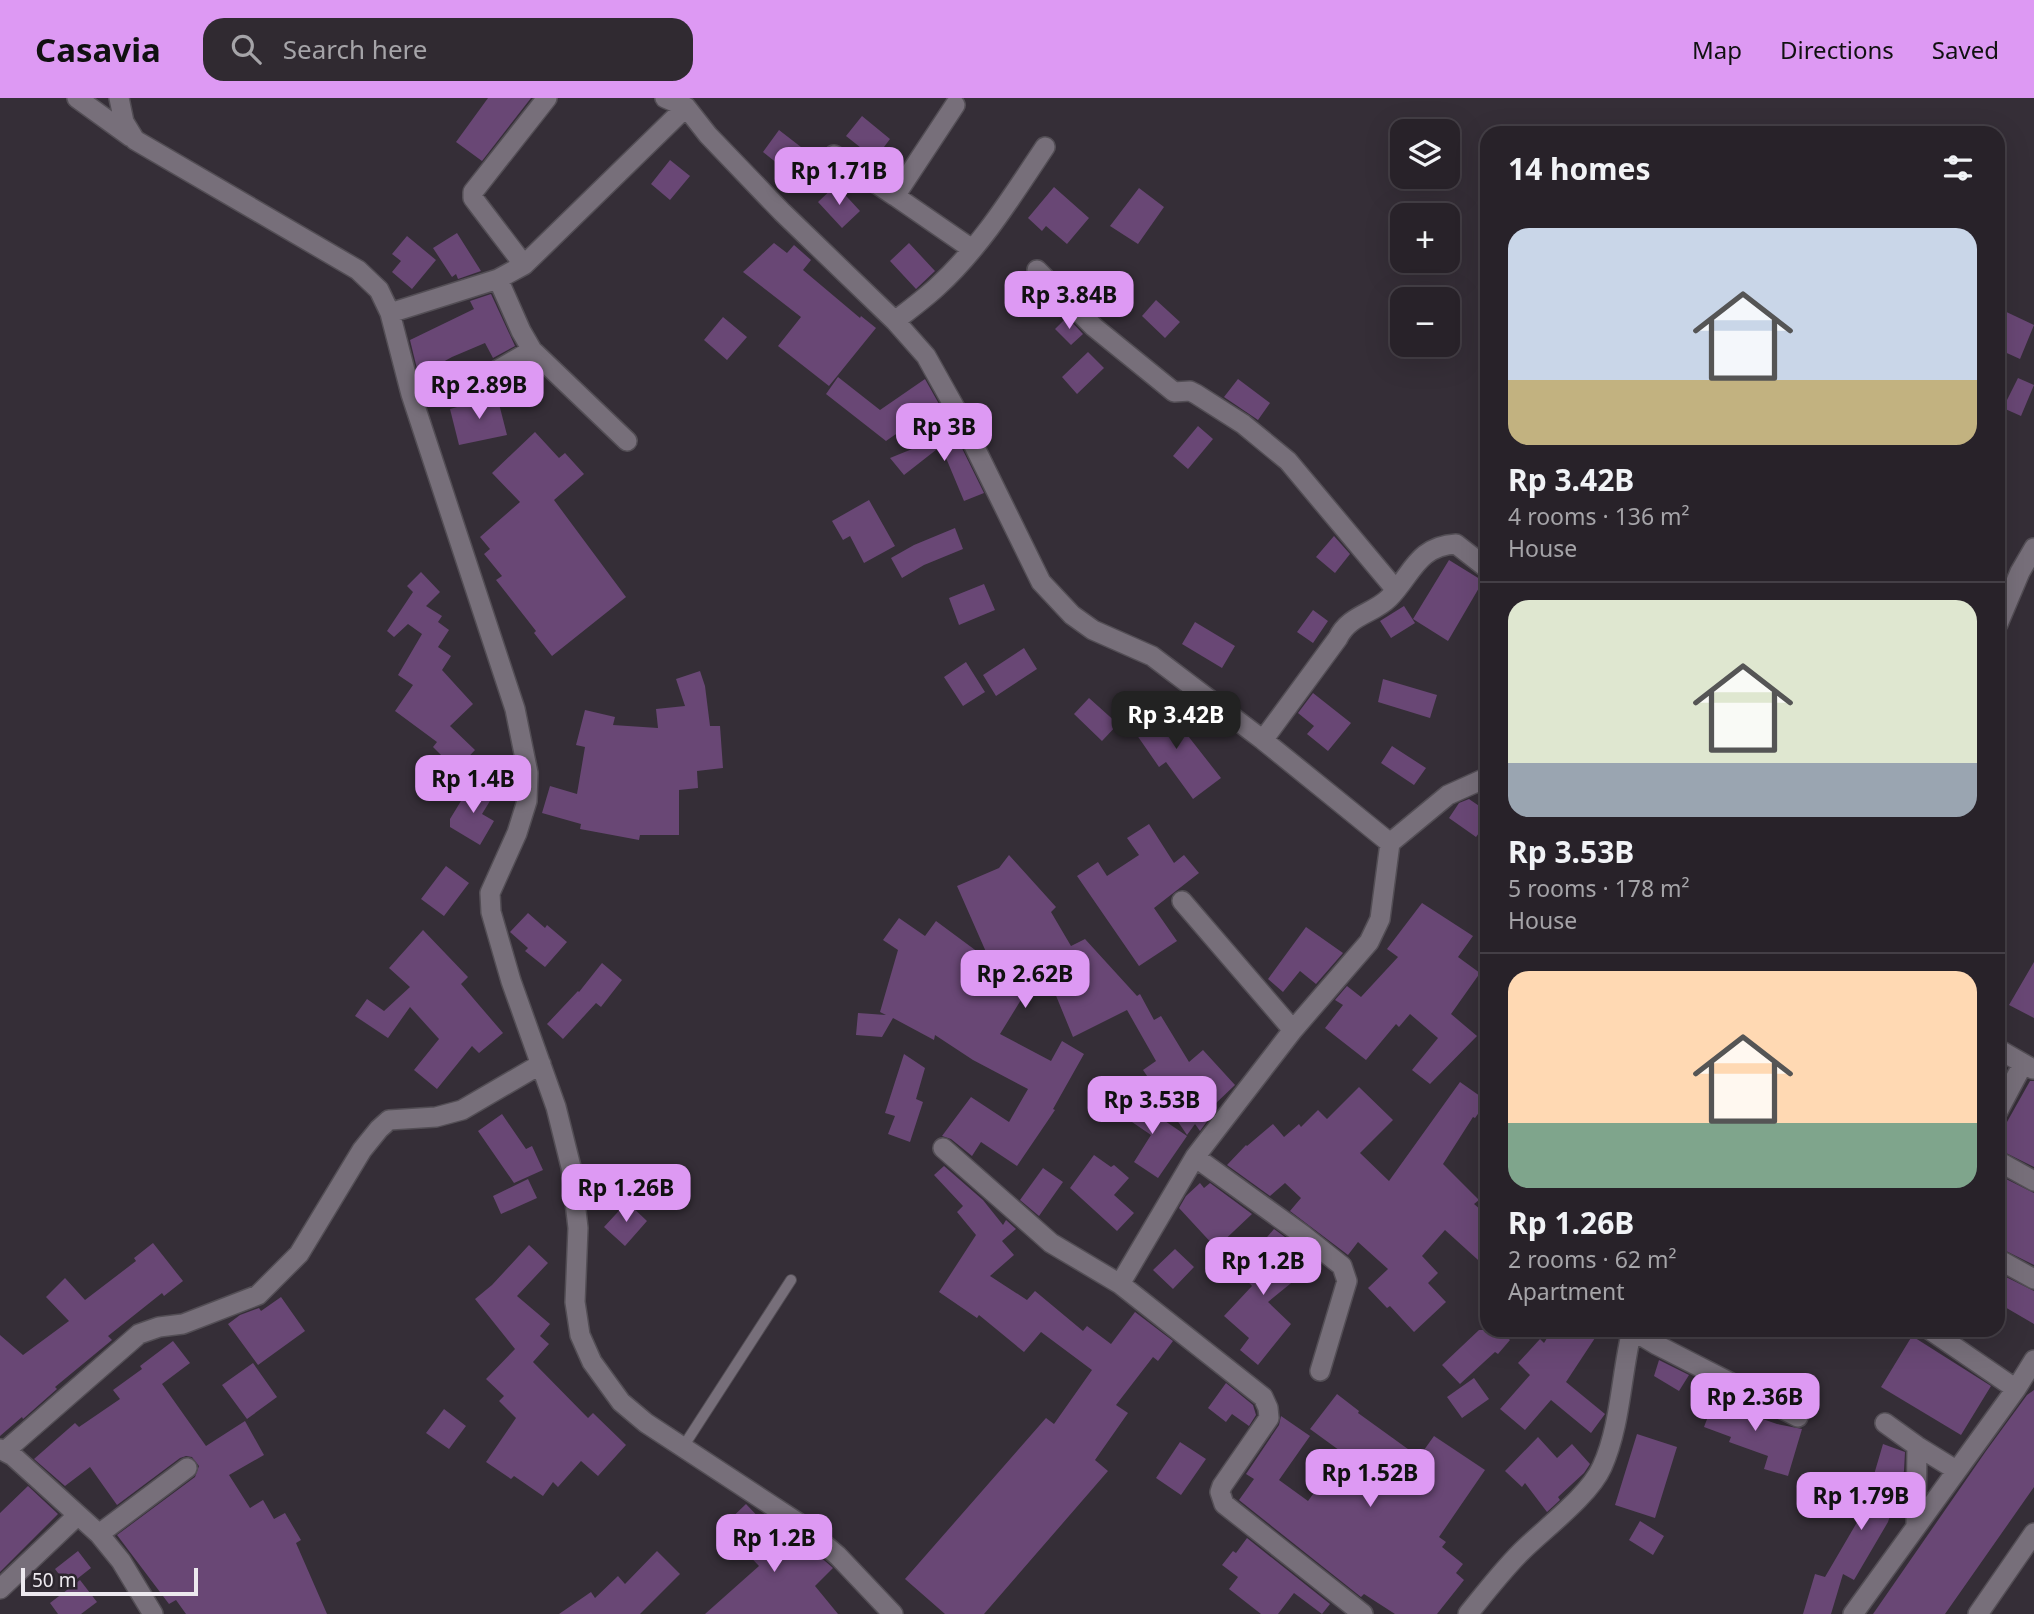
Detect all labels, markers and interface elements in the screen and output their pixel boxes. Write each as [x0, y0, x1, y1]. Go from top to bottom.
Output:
search box [203, 18, 693, 81]
text: Casavia [35, 27, 161, 72]
icon: search [227, 30, 265, 68]
text: Search here [283, 31, 427, 67]
text: Map [1692, 33, 1742, 66]
text: Directions [1780, 33, 1894, 66]
text: Saved [1932, 33, 1999, 66]
map controls [1390, 119, 1460, 357]
button: layers [1390, 119, 1460, 189]
pin: Rp 1.71B [767, 148, 911, 207]
text: 14 homes [1508, 148, 1651, 189]
icon: filters [1939, 149, 1977, 187]
text: Rp 1.71B [791, 154, 887, 186]
button: + [1390, 203, 1460, 273]
pin: Rp 3.84B [997, 272, 1141, 331]
icon: home [1680, 273, 1806, 399]
text: Rp 3.84B [1021, 278, 1117, 310]
button: − [1390, 287, 1460, 357]
pin: Rp 2.89B [407, 362, 551, 421]
text: Rp 2.89B [431, 368, 527, 400]
pin: Rp 3B [895, 404, 993, 463]
text: Rp 3B [912, 410, 976, 442]
text: Rp 3.42B [1508, 459, 1634, 500]
text: 4 rooms · 136 m² [1508, 500, 1690, 532]
text: House [1508, 532, 1577, 564]
icon: home [1680, 645, 1806, 771]
pin: Rp 3.42B [1104, 692, 1248, 751]
text: Rp 3.42B [1128, 698, 1224, 730]
pin: Rp 1.4B [408, 756, 538, 815]
text: Rp 1.4B [431, 762, 515, 794]
text: Rp 3.53B [1508, 831, 1634, 872]
text: 5 rooms · 178 m² [1508, 872, 1690, 904]
text: House [1508, 904, 1577, 936]
pin: Rp 2.62B [953, 950, 1097, 1010]
text: Rp 2.62B [977, 957, 1073, 989]
icon: home [1680, 1016, 1806, 1142]
pin: Rp 3.53B [1080, 1076, 1224, 1136]
text: Rp 3.53B [1104, 1083, 1200, 1115]
pin: Rp 1.26B [554, 1164, 698, 1224]
text: Rp 1.26B [578, 1171, 674, 1203]
text: Rp 1.26B [1508, 1202, 1634, 1243]
pin: Rp 1.2B [1198, 1238, 1328, 1297]
text: 2 rooms · 62 m² [1508, 1243, 1677, 1275]
text: Rp 1.2B [1221, 1244, 1305, 1276]
text: Apartment [1508, 1275, 1625, 1307]
pin: Rp 2.36B [1683, 1374, 1827, 1433]
text: Rp 2.36B [1707, 1380, 1803, 1412]
pin: Rp 1.52B [1298, 1450, 1442, 1509]
text: Rp 1.52B [1322, 1456, 1418, 1488]
pin: Rp 1.79B [1789, 1472, 1933, 1532]
text: Rp 1.79B [1813, 1479, 1909, 1511]
pin: Rp 1.2B [709, 1514, 839, 1574]
text: Rp 1.2B [732, 1521, 816, 1553]
scale bar [21, 1565, 198, 1597]
text: 50 m [32, 1567, 76, 1593]

